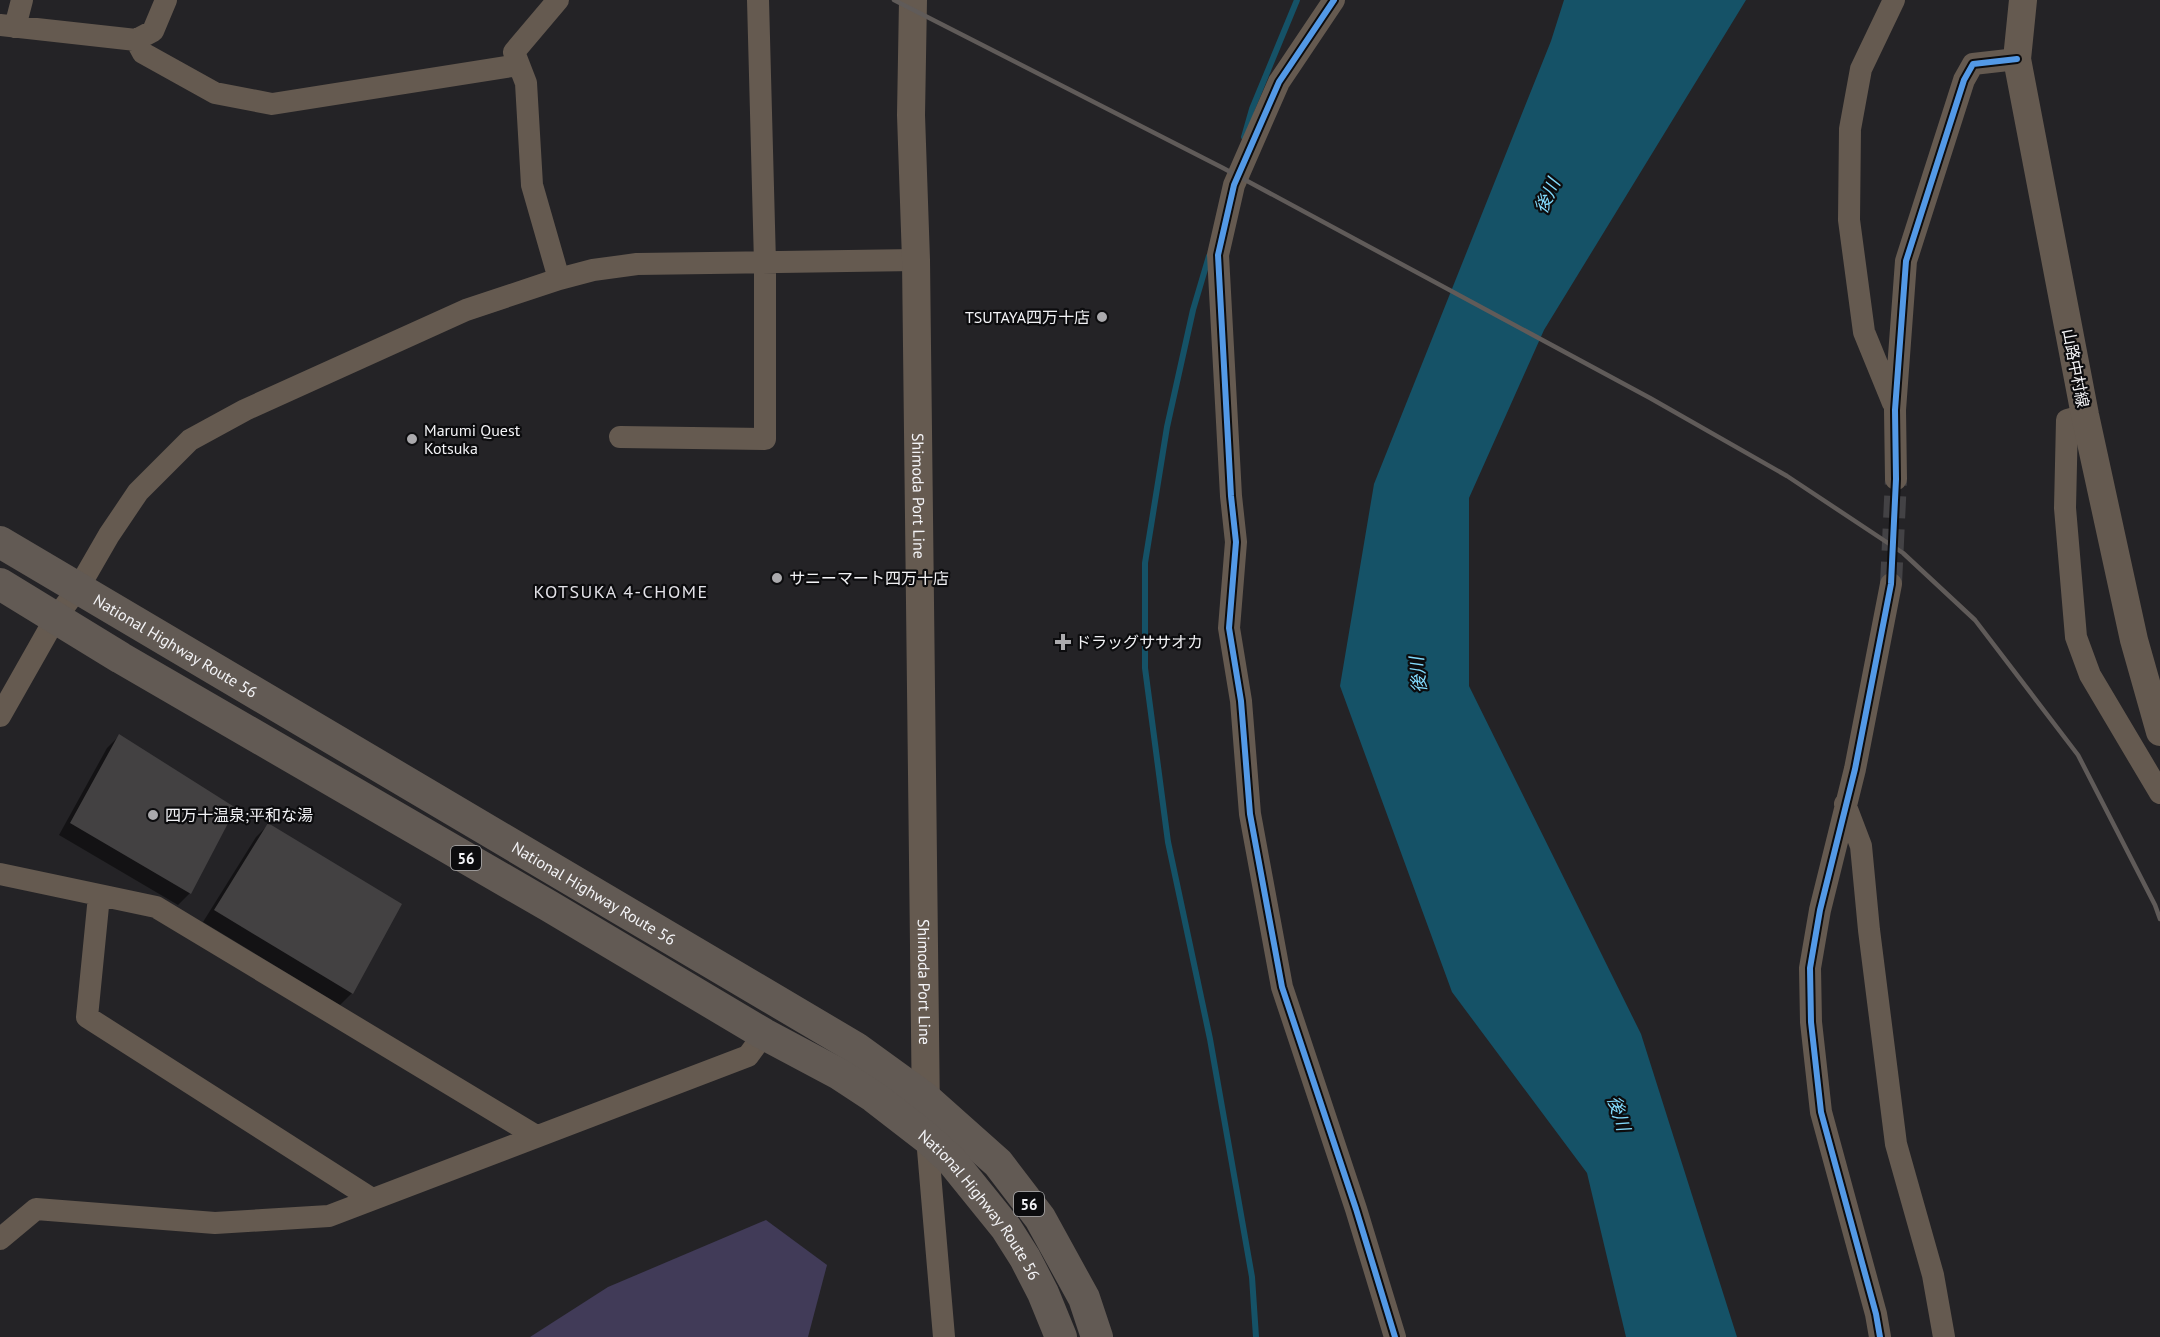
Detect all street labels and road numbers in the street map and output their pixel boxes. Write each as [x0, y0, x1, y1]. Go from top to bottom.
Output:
street label: 山路中村線 [2059, 327, 2093, 409]
street label: Shimoda Port Line [908, 433, 929, 559]
street label: National Highway Route 56 [90, 590, 261, 702]
street label: National Highway Route 56 [508, 837, 680, 949]
road number: 56 [451, 846, 481, 870]
street label: Shimoda Port Line [914, 919, 935, 1045]
street label: National Highway Route 56 [914, 1125, 1045, 1283]
road number: 56 [1014, 1192, 1044, 1216]

